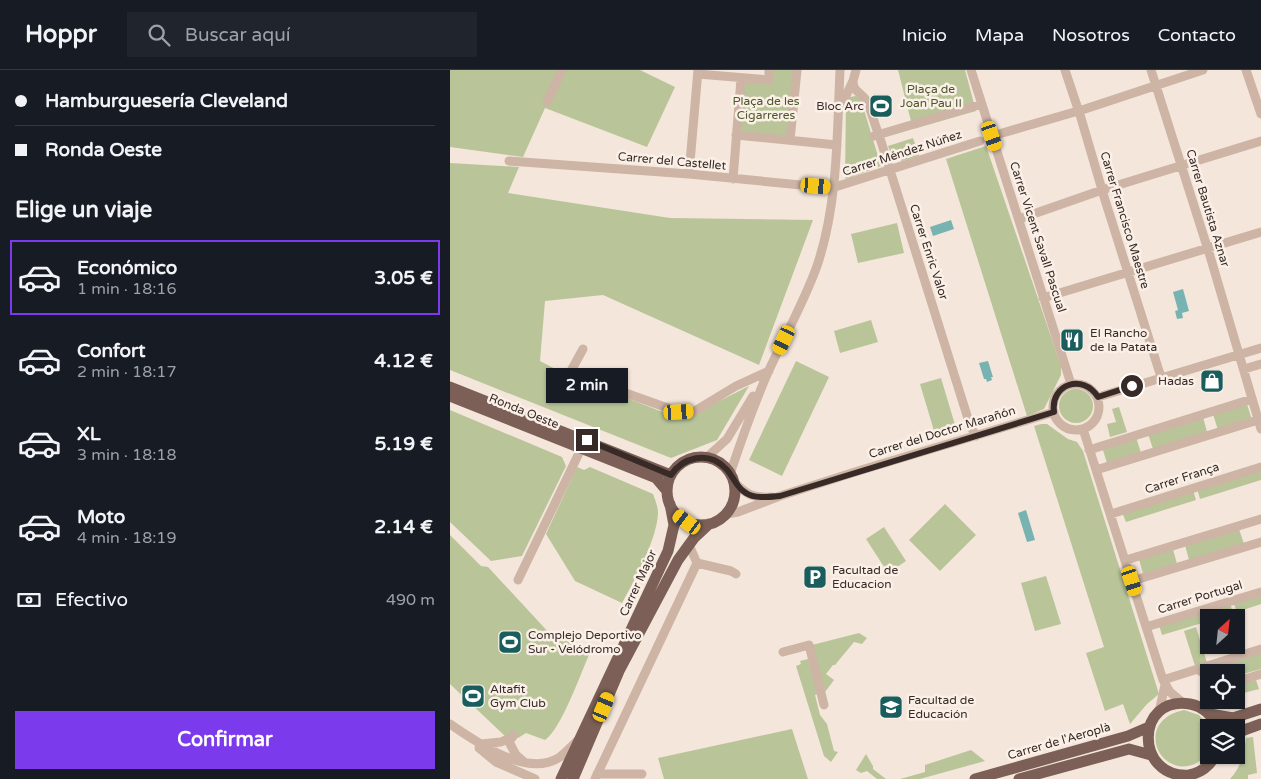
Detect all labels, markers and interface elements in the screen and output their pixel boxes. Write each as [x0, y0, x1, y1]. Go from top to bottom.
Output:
search box [127, 12, 477, 57]
text: Hoppr [25, 20, 97, 49]
icon: search [145, 21, 173, 49]
text: Buscar aquí [185, 24, 291, 46]
text: Inicio [902, 24, 947, 46]
text: Mapa [975, 24, 1024, 46]
text: Nosotros [1052, 24, 1130, 46]
text: Contacto [1158, 24, 1236, 46]
park label: Plaça de Joan Pau II [900, 82, 962, 110]
text: Hamburguesería Cleveland [45, 90, 288, 112]
sports icon: Bloc Arc [868, 93, 894, 119]
park label: Plaça de les Cigarreres [732, 94, 800, 122]
place label: Bloc Arc [816, 99, 864, 113]
car [980, 119, 1003, 153]
street label: Carrer Méndez Núñez [841, 127, 963, 179]
text: Ronda Oeste [45, 139, 162, 161]
street label: Carrer Bautista Aznar [1183, 148, 1233, 269]
street label: Carrer del Castellet [617, 149, 727, 173]
street label: Carrer Francisco Maestre [1097, 150, 1153, 291]
street label: Carrer Vicent Savall Pascual [1007, 160, 1069, 314]
car [800, 177, 831, 195]
text: Elige un viaje [15, 197, 152, 223]
street label: Carrer Enric Valor [907, 202, 951, 302]
icon: car [17, 255, 62, 300]
text: Económico [77, 257, 177, 279]
text: 3.05 € [374, 267, 433, 289]
text: 1 min · 18:16 [77, 279, 176, 299]
car [770, 323, 797, 357]
place label: El Rancho de la Patata [1090, 326, 1157, 354]
restaurant icon: El Rancho de la Patata [1059, 327, 1085, 353]
icon: car [17, 338, 62, 383]
text: Confort [77, 340, 146, 362]
text: 4.12 € [374, 350, 433, 372]
text: 2 min · 18:17 [77, 362, 176, 382]
callout: 2 min [546, 368, 628, 402]
shop icon: Hadas [1199, 368, 1225, 394]
place label: Hadas [1158, 374, 1194, 388]
text: 2 min [566, 375, 608, 395]
route start [1121, 375, 1143, 397]
street label: Ronda Oeste [487, 391, 561, 431]
street label: Carrer del Doctor Marañón [867, 403, 1017, 461]
car [663, 404, 694, 420]
icon: car [17, 421, 62, 466]
text: XL [77, 423, 101, 445]
route end [576, 429, 598, 451]
text: 5.19 € [375, 433, 433, 455]
text: 3 min · 18:18 [77, 445, 176, 465]
street label: Carrer França [1143, 459, 1221, 497]
icon: car [17, 504, 62, 549]
text: Moto [77, 506, 125, 528]
car [670, 507, 703, 537]
text: 2.14 € [374, 516, 433, 538]
text: 4 min · 18:19 [77, 528, 176, 548]
street label: Carrer Major [616, 547, 660, 619]
place label: Facultad de Educacion [832, 563, 898, 591]
parking icon: Facultad de Educacion [802, 564, 828, 590]
car [1120, 564, 1143, 598]
street label: Carrer Portugal [1156, 577, 1244, 616]
icon: cash [15, 586, 43, 614]
text: Efectivo [55, 589, 128, 611]
text: 490 m [386, 590, 435, 610]
north arrow [1200, 609, 1245, 654]
map controls [1200, 609, 1245, 764]
place label: Complejo Deportivo Sur - Velódromo [528, 628, 641, 656]
sports icon: Complejo Deportivo Sur - Velódromo [497, 629, 523, 655]
button: locate [1200, 664, 1245, 709]
place label: Altafit Gym Club [490, 682, 546, 710]
sports icon: Altafit Gym Club [460, 683, 486, 709]
car [591, 690, 616, 724]
place label: Facultad de Educación [908, 693, 974, 721]
school or university icon: Facultad de Educación [878, 694, 904, 720]
button: Confirmar [15, 711, 435, 769]
button: layers [1200, 719, 1245, 764]
street label: Carrer de l'Aeroplà [1006, 720, 1112, 762]

